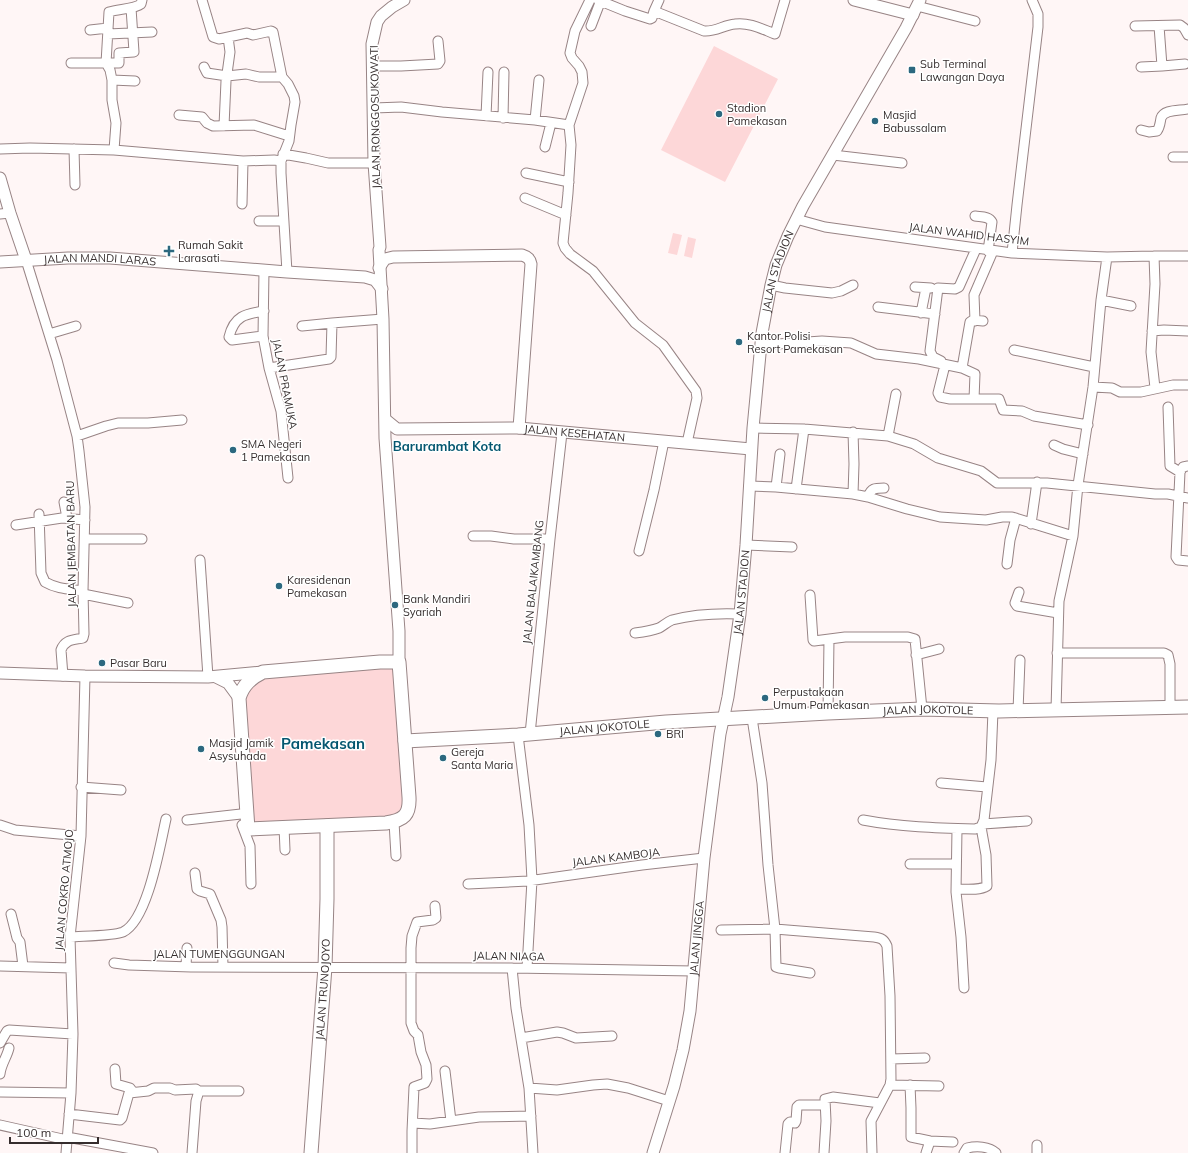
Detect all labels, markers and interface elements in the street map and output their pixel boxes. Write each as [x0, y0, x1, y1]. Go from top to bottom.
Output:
street label: JALAN RONGGOSUKOWATI [367, 45, 383, 189]
place label: Sub Terminal Lawangan Daya [920, 57, 1005, 84]
marker: Sub Terminal Lawangan Daya [907, 65, 917, 75]
place label: Stadion Pamekasan [727, 101, 787, 128]
place label: Masjid Babussalam [883, 108, 946, 135]
marker: Stadion Pamekasan [714, 109, 724, 119]
marker: Masjid Babussalam [870, 116, 880, 126]
street label: JALAN WAHID HASYIM [908, 220, 1030, 248]
street label: JALAN STADION [759, 228, 797, 313]
place label: Rumah Sakit Larasati [178, 238, 243, 265]
marker: Rumah Sakit Larasati [163, 245, 175, 257]
street label: JALAN MANDI LARAS [43, 251, 157, 269]
place label: Kantor Polisi Resort Pamekasan [747, 329, 843, 356]
marker: Kantor Polisi Resort Pamekasan [734, 337, 744, 347]
street label: JALAN PRAMUKA [269, 338, 301, 430]
street label: JALAN KESEHATAN [524, 421, 626, 445]
place label: SMA Negeri 1 Pamekasan [241, 437, 310, 464]
district label: Barurambat Kota [393, 438, 501, 454]
marker: SMA Negeri 1 Pamekasan [228, 445, 238, 455]
street label: JALAN JEMBATAN BARU [63, 480, 79, 608]
street label: JALAN BALAIKAMBANG [520, 519, 546, 645]
street label: JALAN STADION [730, 549, 753, 636]
place label: Karesidenan Pamekasan [287, 573, 351, 600]
marker: Karesidenan Pamekasan [274, 581, 284, 591]
place label: Bank Mandiri Syariah [403, 592, 470, 619]
marker: Bank Mandiri Syariah [390, 600, 400, 610]
place label: Pasar Baru [110, 656, 167, 670]
marker: Pasar Baru [97, 658, 107, 668]
place label: Perpustakaan Umum Pamekasan [773, 685, 869, 712]
marker: Perpustakaan Umum Pamekasan [760, 693, 770, 703]
street label: JALAN JOKOTOLE [882, 702, 973, 718]
street label: JALAN JOKOTOLE [559, 716, 650, 738]
place label: BRI [666, 727, 684, 741]
marker: BRI [653, 729, 663, 739]
district label: Pamekasan [281, 734, 365, 753]
place label: Masjid Jamik Asysuhada [209, 736, 274, 763]
marker: Masjid Jamik Asysuhada [196, 744, 206, 754]
place label: Gereja Santa Maria [451, 745, 513, 772]
marker: Gereja Santa Maria [438, 753, 448, 763]
street label: JALAN COKRO ATMOJO [52, 829, 76, 951]
street label: JALAN KAMBOJA [571, 845, 661, 869]
street label: JALAN JINGGA [686, 900, 707, 977]
street label: JALAN TRUNOJOYO [313, 938, 333, 1041]
street label: JALAN TUMENGGUNGAN [153, 947, 285, 961]
street label: JALAN NIAGA [473, 948, 545, 964]
scale bar [10, 1119, 98, 1145]
text: 100 m [16, 1125, 51, 1140]

